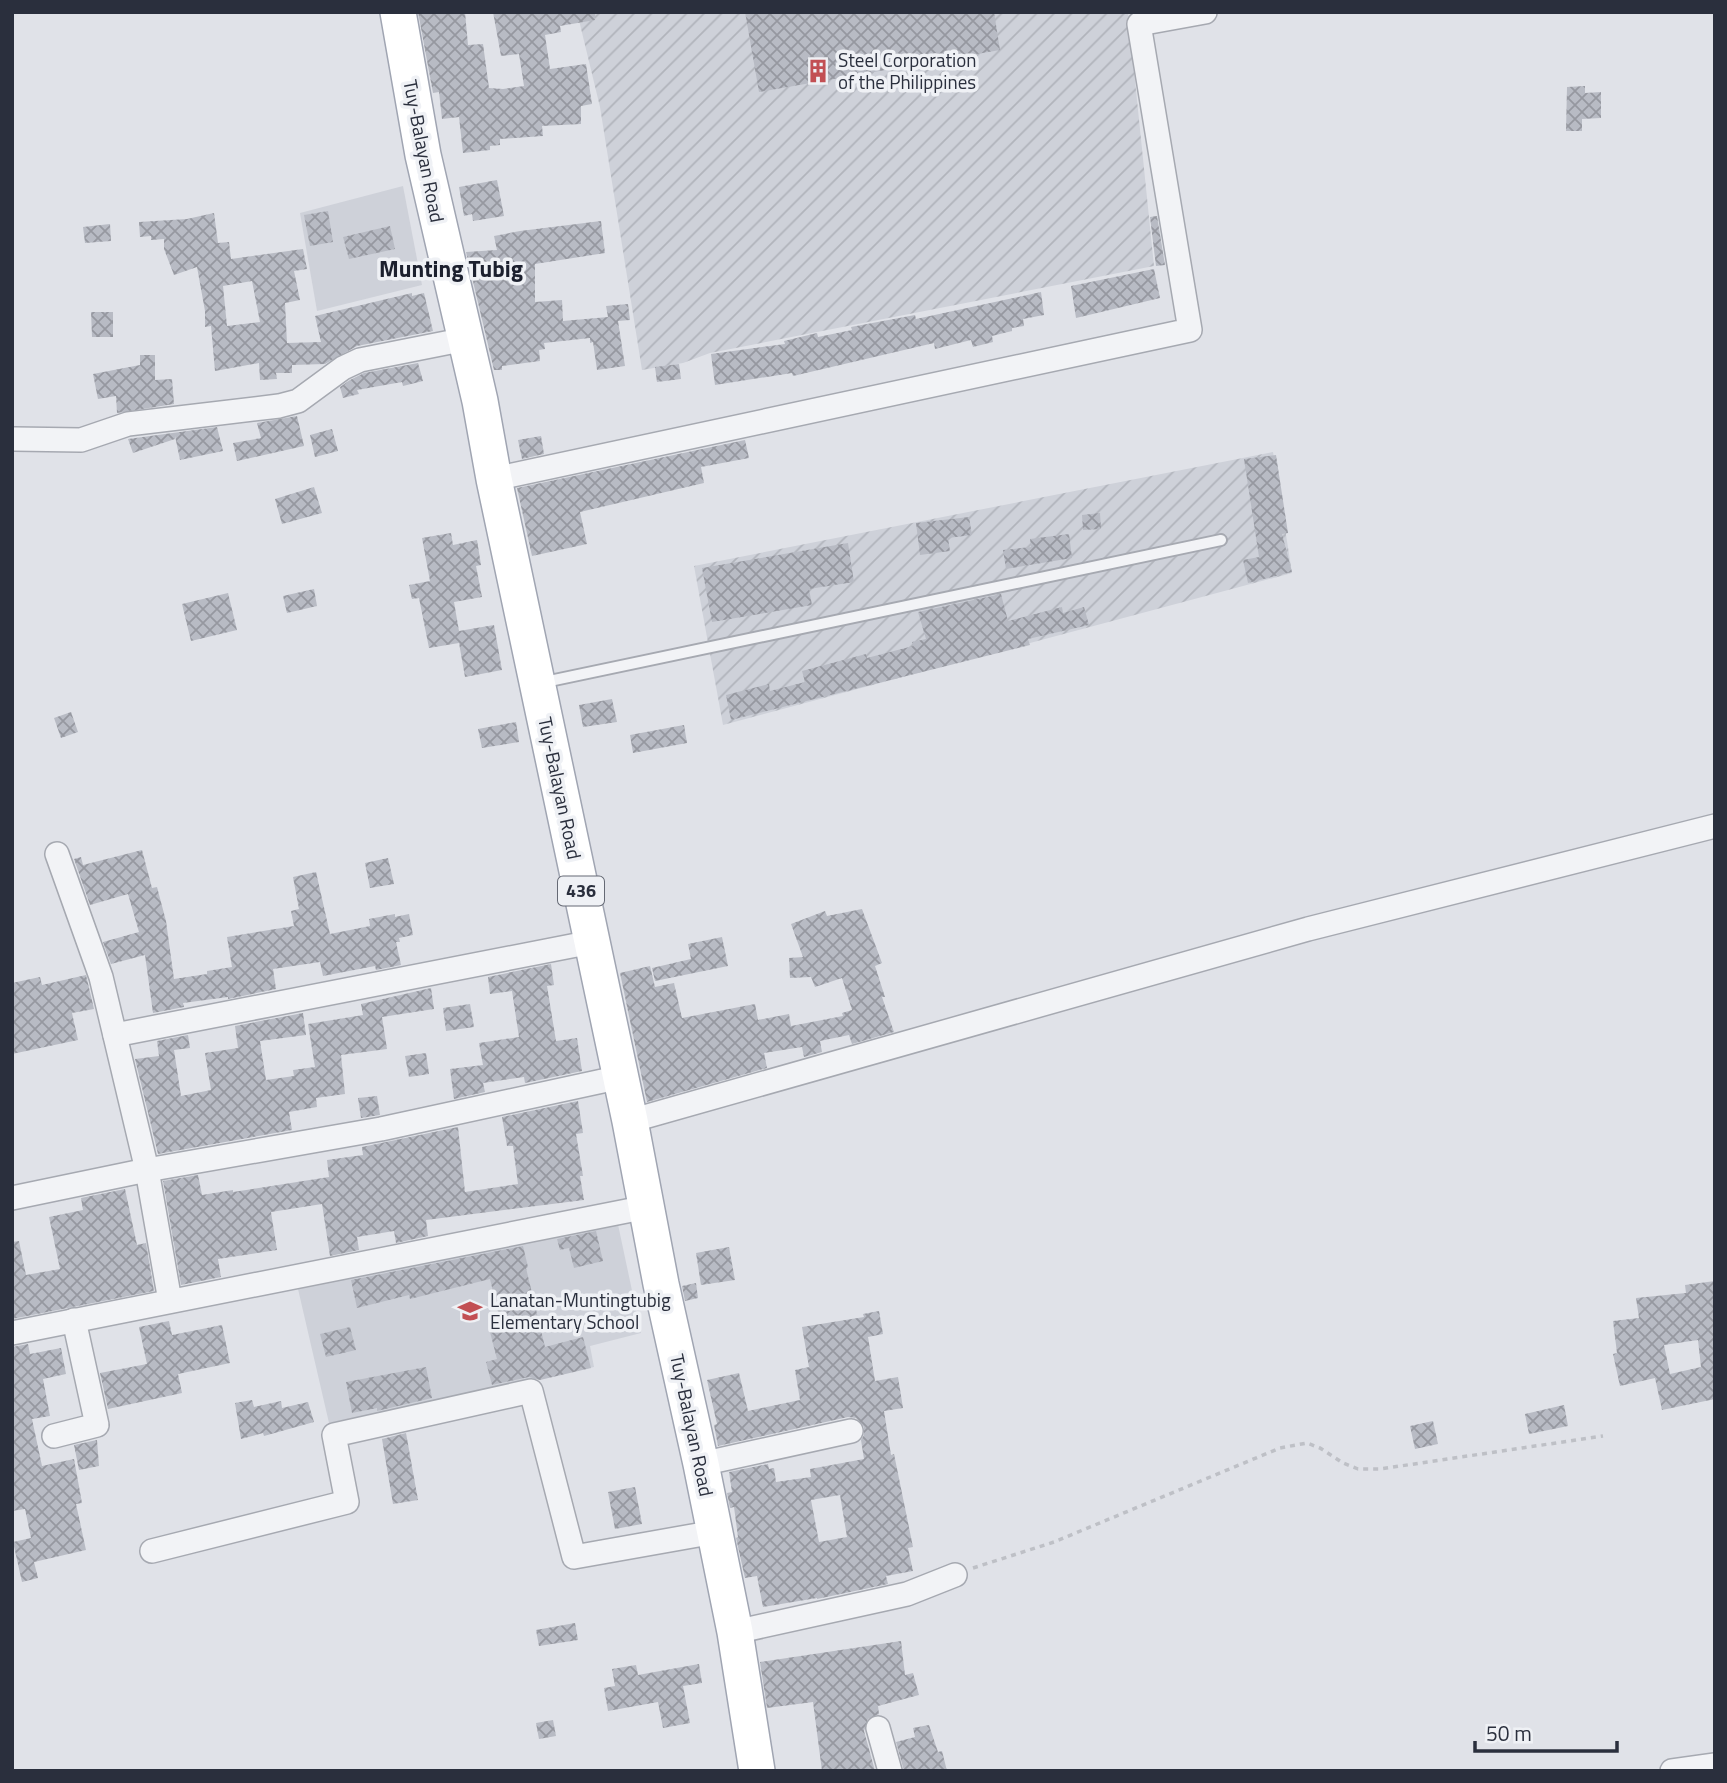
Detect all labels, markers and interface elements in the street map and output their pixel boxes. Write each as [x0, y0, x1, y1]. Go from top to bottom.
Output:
place label: Steel Corporation of the Philippines [838, 45, 977, 96]
building icon: Steel Corporation of the Philippines [804, 57, 832, 85]
street label: Tuy-Balayan Road [396, 77, 453, 225]
district label: Munting Tubig [379, 251, 523, 286]
street label: Tuy-Balayan Road [531, 714, 590, 862]
road number: 436 [558, 876, 604, 906]
place label: Lanatan-Muntingtubig Elementary School [490, 1285, 671, 1336]
school or university icon: Lanatan-Muntingtubig Elementary School [456, 1297, 484, 1325]
street label: Tuy-Balayan Road [663, 1351, 722, 1499]
scale bar [1475, 1710, 1617, 1754]
text: 50 m [1486, 1717, 1532, 1749]

